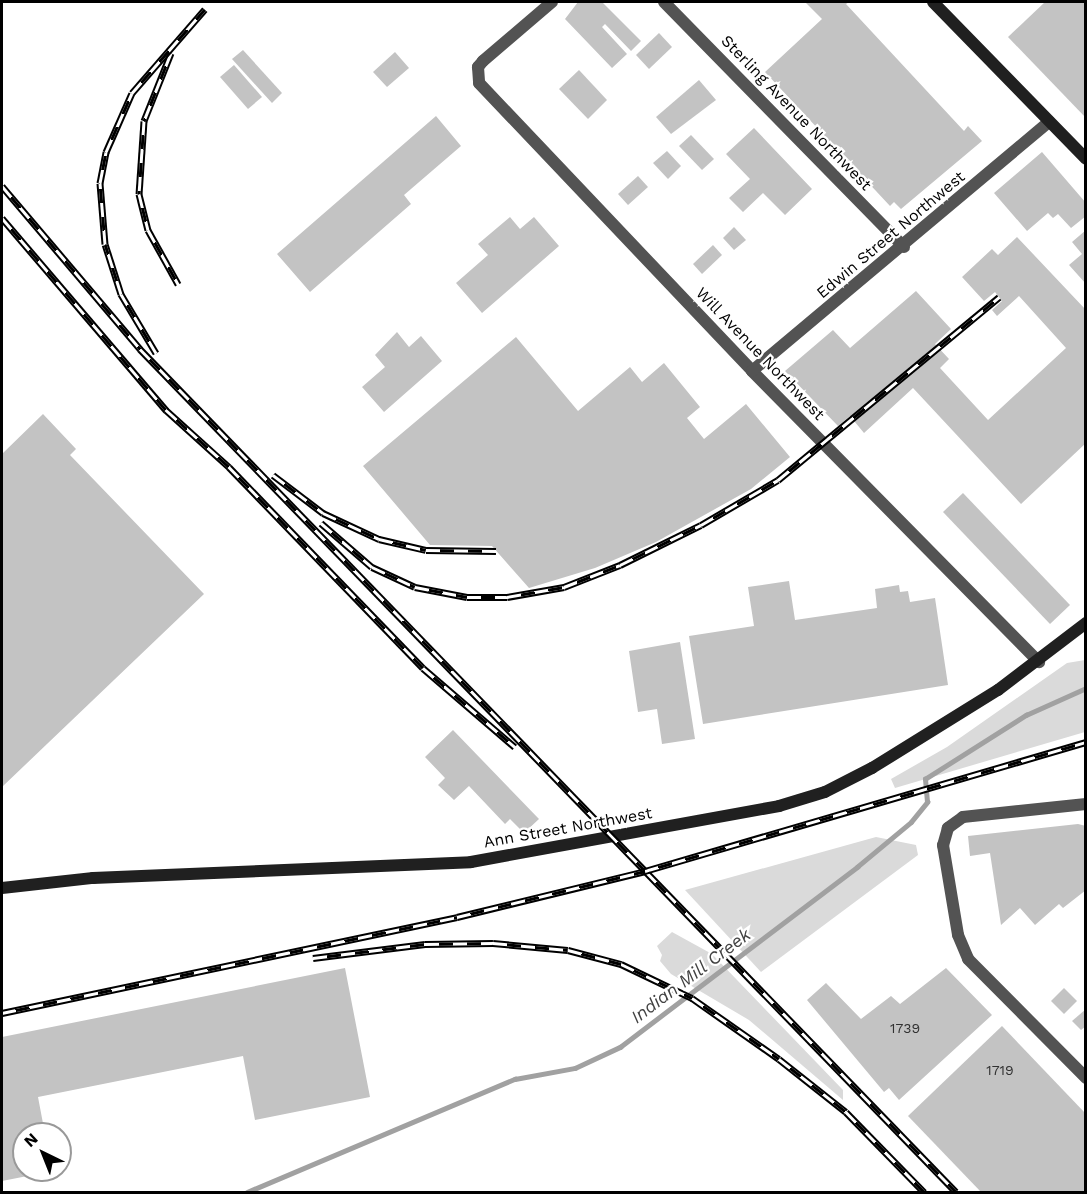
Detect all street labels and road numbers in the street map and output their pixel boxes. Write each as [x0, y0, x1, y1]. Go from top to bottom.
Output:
street label: Sterling Avenue Northwest [716, 31, 876, 195]
street label: Edwin Street Northwest [813, 167, 969, 303]
street label: Will Avenue Northwest [691, 283, 829, 425]
street label: Ann Street Northwest [482, 804, 654, 852]

